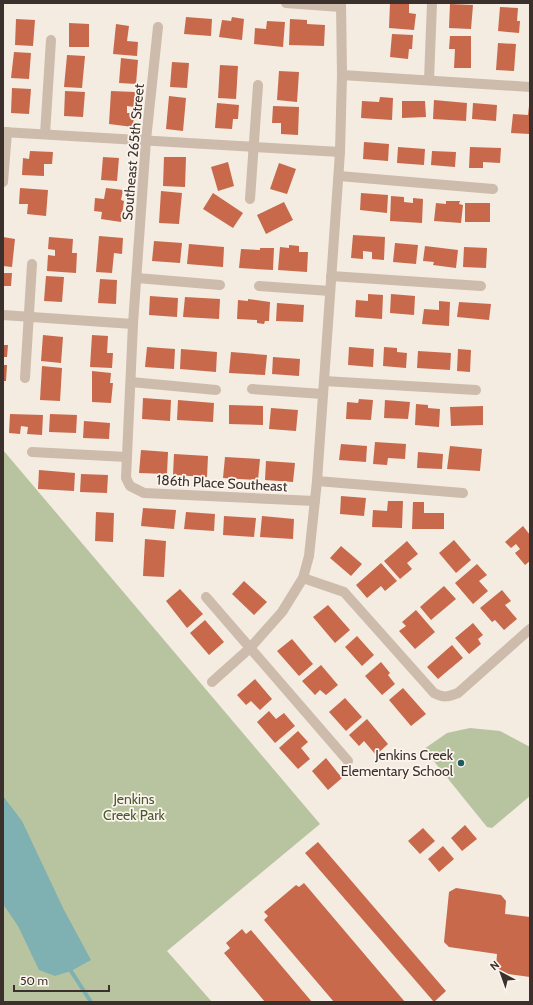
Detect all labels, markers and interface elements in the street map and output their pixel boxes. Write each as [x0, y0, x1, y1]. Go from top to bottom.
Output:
street label: Southeast 265th Street [118, 83, 148, 221]
street label: 186th Place Southeast [156, 471, 288, 495]
place label: Jenkins Creek Elementary School [341, 746, 454, 780]
marker: Jenkins Creek Elementary School [456, 758, 466, 768]
park label: Jenkins Creek Park [103, 790, 166, 824]
north arrow [481, 953, 521, 993]
text: N [487, 958, 502, 973]
scale bar [14, 967, 109, 993]
text: 50 m [20, 973, 48, 988]

